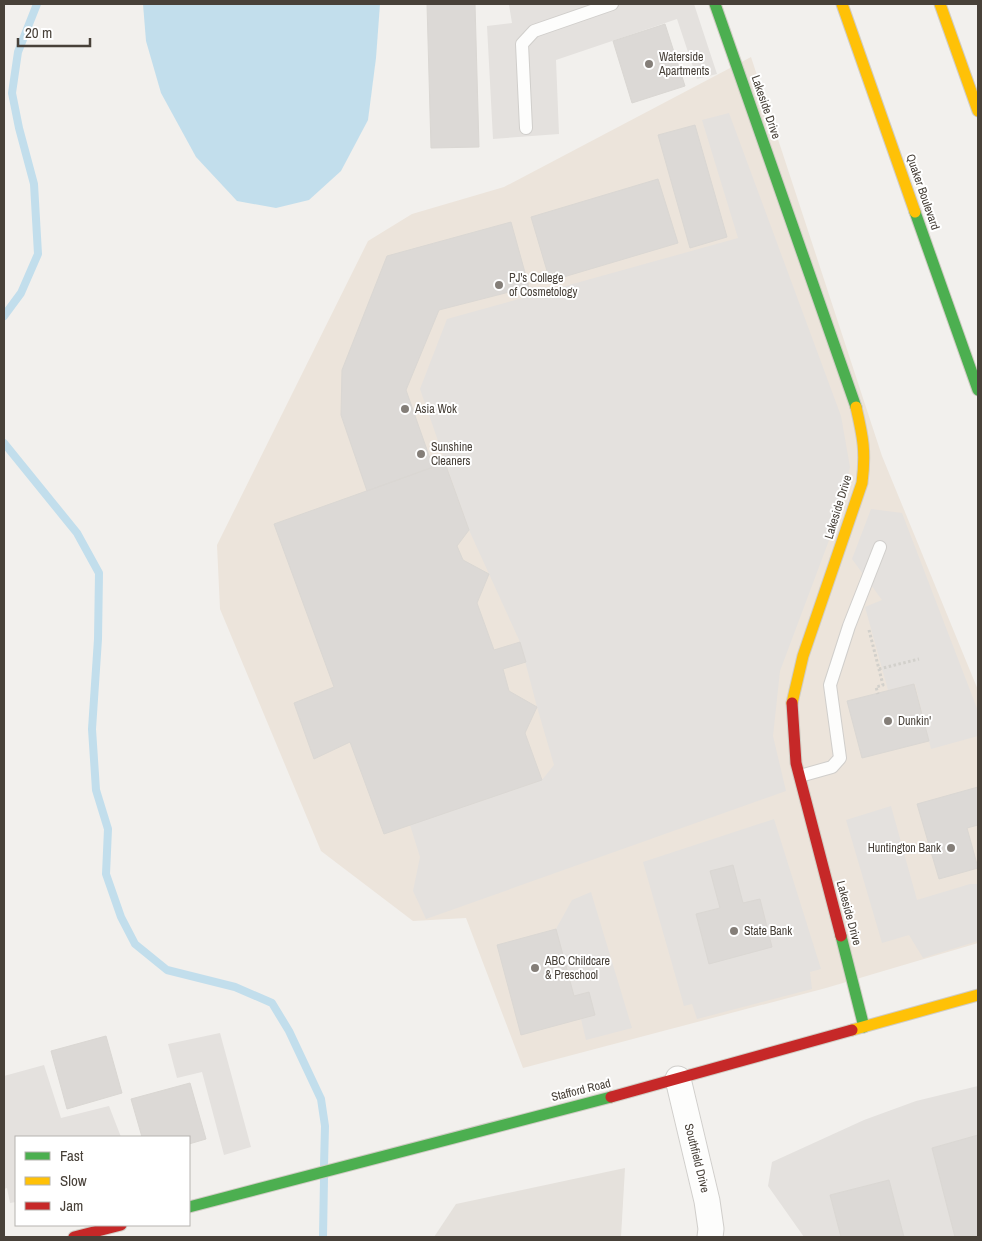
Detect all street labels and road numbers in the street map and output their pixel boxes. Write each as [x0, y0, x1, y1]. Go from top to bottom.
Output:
street label: Lakeside Drive [748, 73, 784, 141]
street label: Quaker Boulevard [903, 152, 943, 232]
street label: Lakeside Drive [821, 473, 855, 541]
street label: Lakeside Drive [833, 879, 865, 947]
street label: Stafford Road [550, 1075, 612, 1105]
street label: Southfield Drive [681, 1122, 713, 1194]

